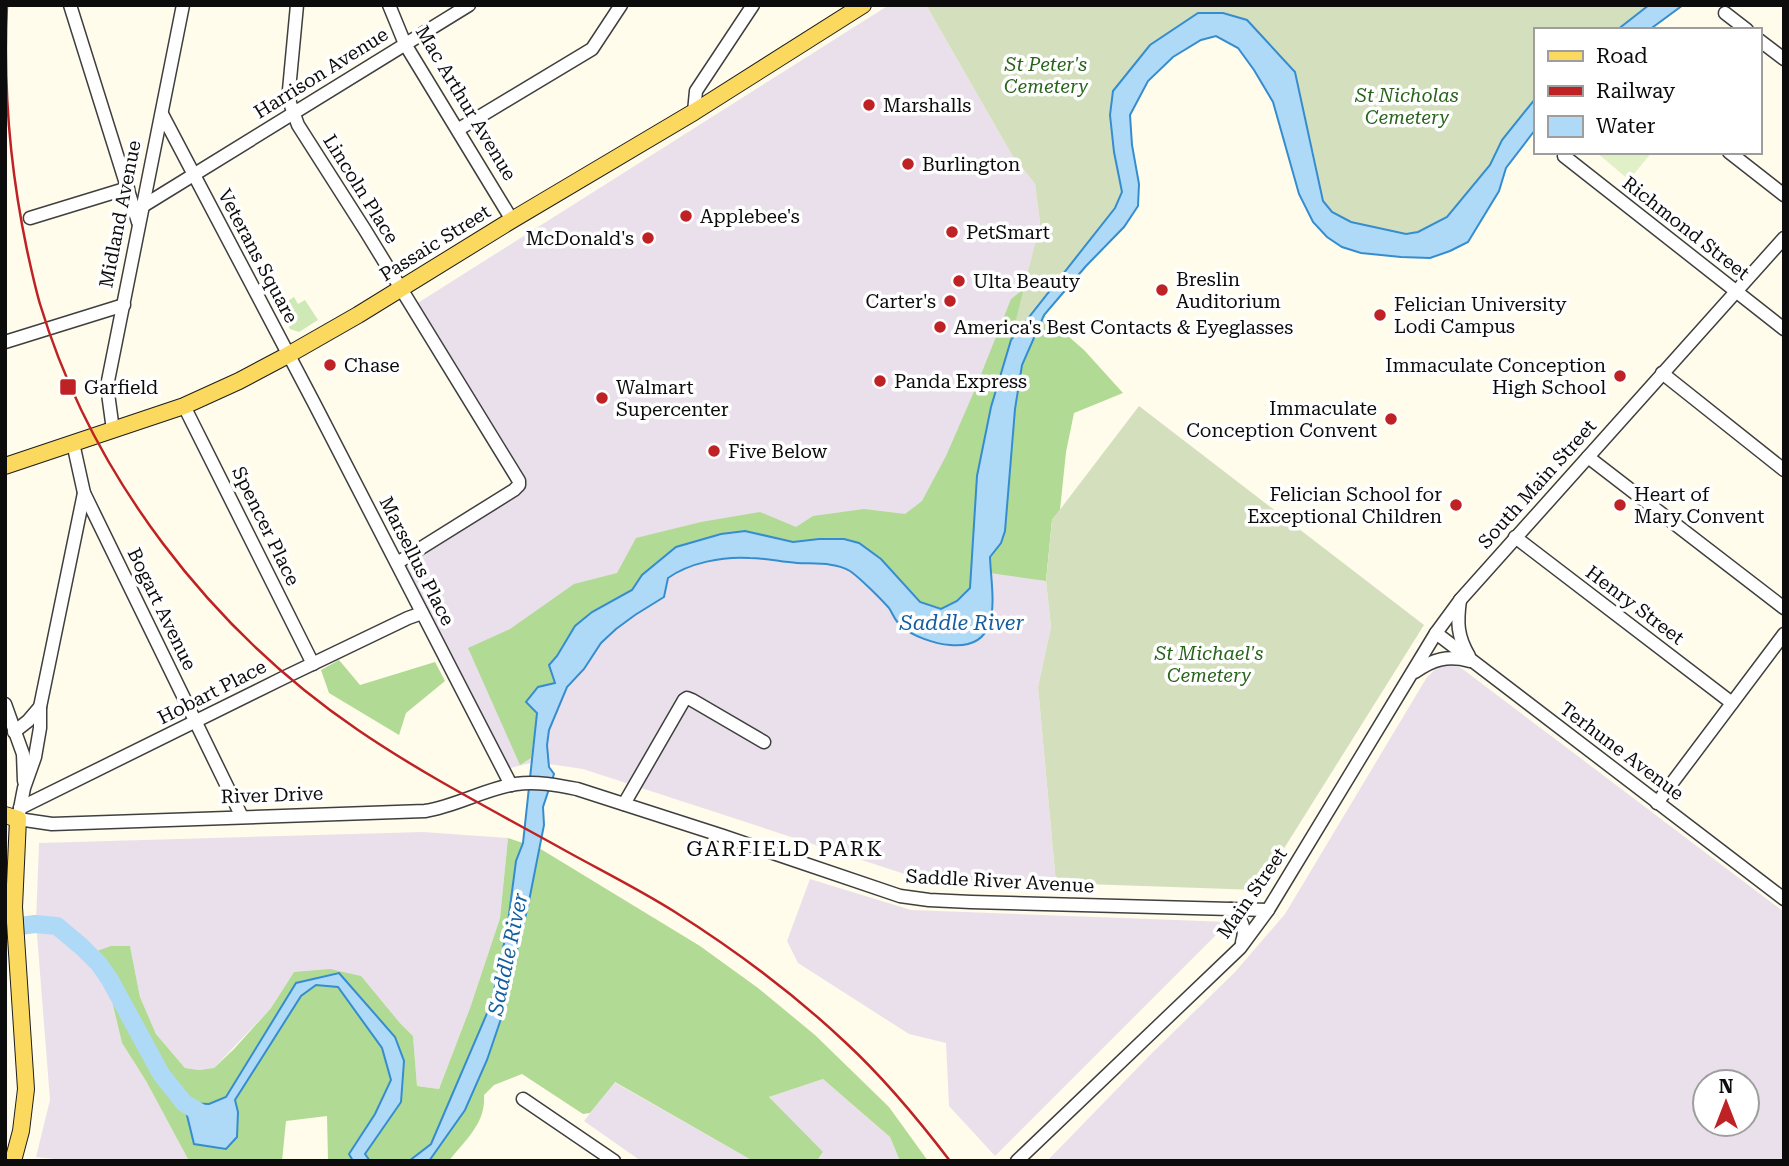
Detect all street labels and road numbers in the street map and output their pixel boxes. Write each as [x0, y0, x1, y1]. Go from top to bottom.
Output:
street label: Mac Arthur Avenue [411, 21, 521, 185]
street label: Harrison Avenue [250, 23, 392, 123]
street label: Lincoln Place [318, 130, 404, 248]
street label: Midland Avenue [94, 138, 146, 290]
street label: Richmond Street [1618, 171, 1754, 285]
street label: Veterans Square [213, 185, 303, 327]
street label: Passaic Street [375, 200, 495, 286]
street label: South Main Street [1473, 415, 1601, 553]
street label: Spencer Place [227, 463, 305, 589]
street label: Marsellus Place [375, 493, 459, 629]
street label: Bogart Avenue [122, 544, 202, 674]
street label: Henry Street [1581, 561, 1689, 649]
street label: Hobart Place [154, 655, 270, 729]
street label: Terhune Avenue [1555, 697, 1689, 805]
street label: River Drive [220, 782, 324, 808]
street label: Main Street [1212, 843, 1292, 943]
street label: Saddle River Avenue [905, 865, 1095, 897]

